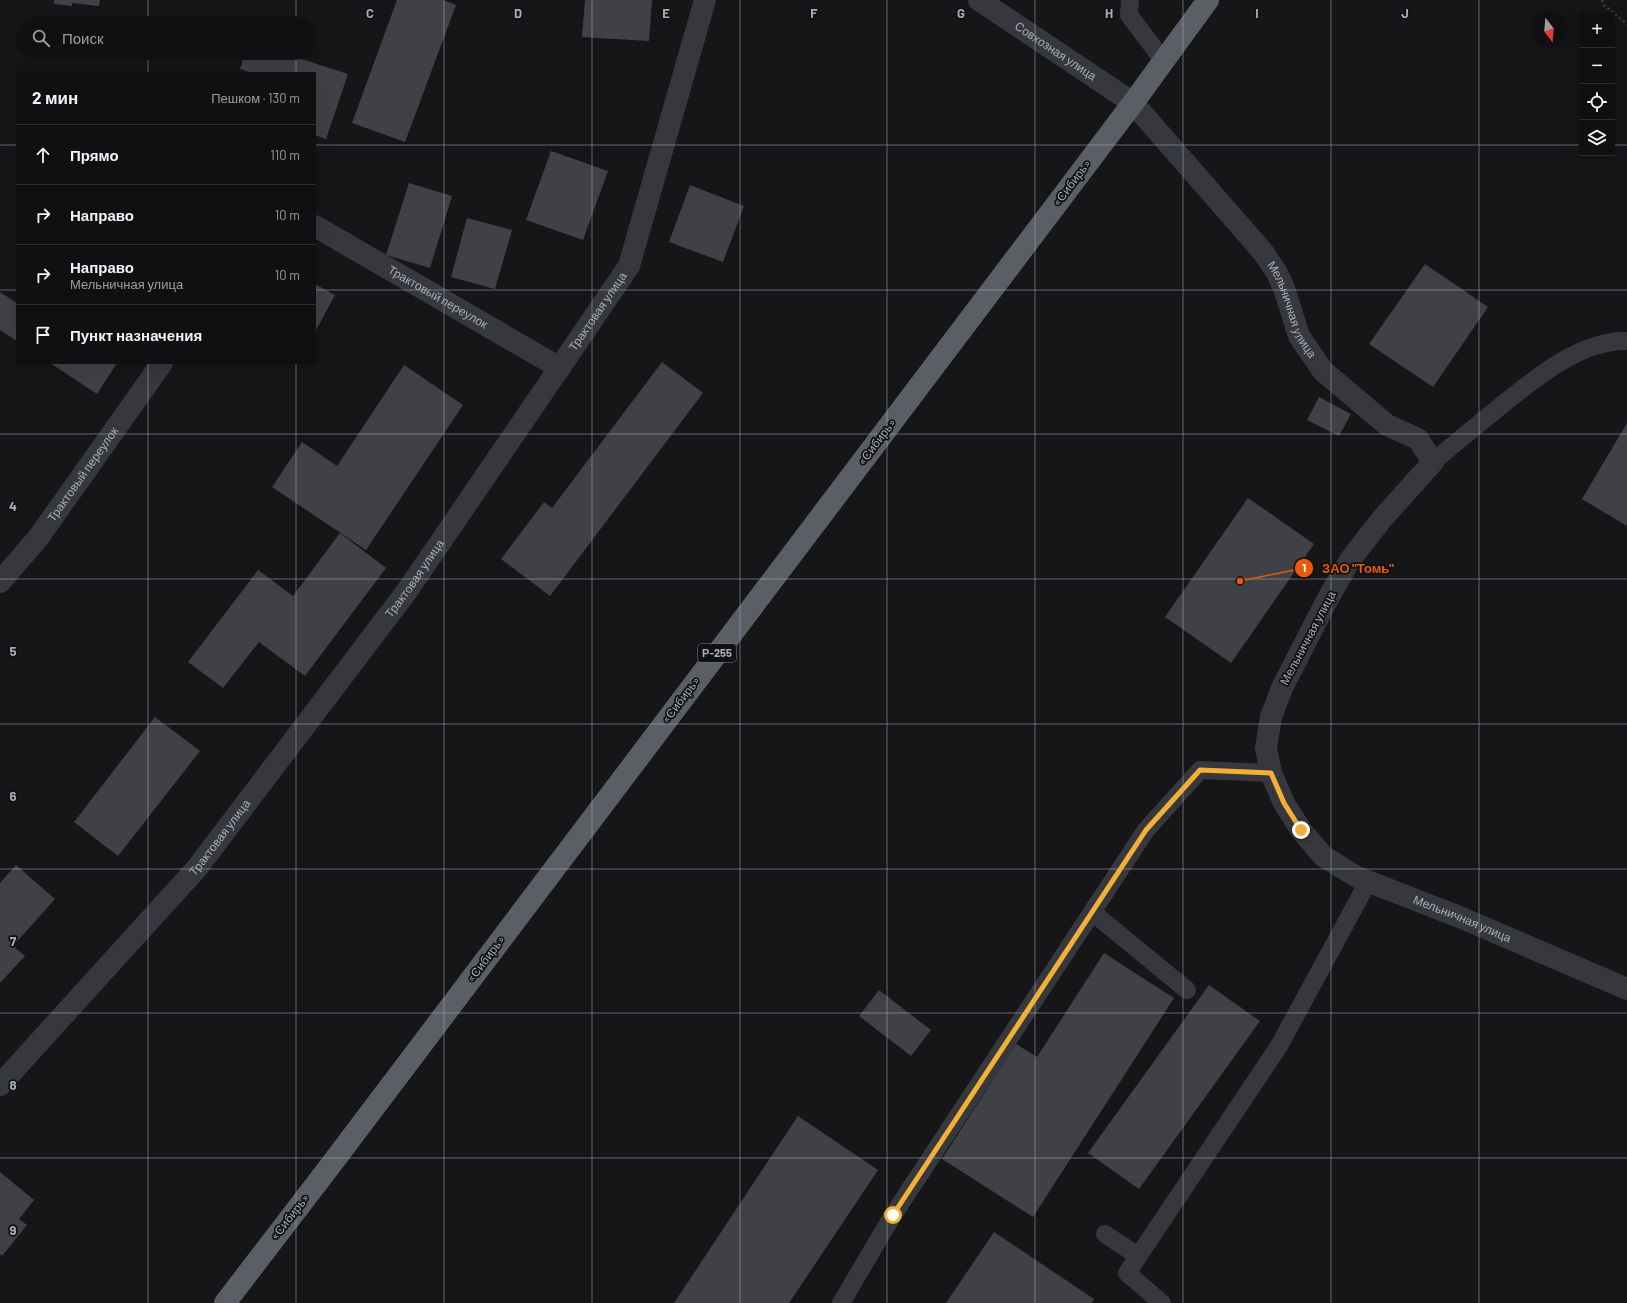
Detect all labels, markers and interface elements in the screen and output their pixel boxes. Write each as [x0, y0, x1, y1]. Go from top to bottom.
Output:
text: C [366, 5, 374, 21]
text: D [514, 5, 522, 21]
text: E [662, 5, 670, 21]
text: F [810, 5, 818, 21]
text: G [957, 5, 965, 21]
text: H [1105, 5, 1113, 21]
text: I [1255, 5, 1259, 21]
text: J [1401, 5, 1409, 21]
north arrow [1531, 12, 1567, 48]
map controls [1579, 12, 1615, 156]
button: + [1579, 12, 1615, 48]
search box [16, 16, 316, 60]
street label: Совхозная улица [1013, 18, 1100, 83]
icon: search [30, 27, 52, 49]
text: Поиск [62, 29, 104, 47]
button: − [1579, 48, 1615, 84]
button: locate [1579, 84, 1615, 120]
text: 2 мин [32, 87, 78, 107]
text: Пешком · 130 m [211, 90, 300, 106]
button: layers [1579, 120, 1615, 156]
icon: ahead [32, 144, 54, 166]
text: Прямо [70, 146, 119, 164]
text: 110 m [270, 147, 300, 163]
street label: «Сибирь» [1049, 156, 1094, 209]
icon: right [32, 204, 54, 226]
text: Направо [70, 206, 134, 224]
text: 10 m [275, 207, 300, 223]
text: Направо [70, 258, 134, 276]
street label: Мельничная улица [1265, 258, 1320, 360]
street label: Трактовый переулок [386, 262, 491, 331]
icon: right [32, 264, 54, 286]
text: 10 m [275, 267, 300, 283]
street label: Трактовая улица [565, 269, 629, 353]
text: Мельничная улица [70, 276, 183, 292]
icon: arrive [32, 324, 54, 346]
text: Пункт назначения [70, 326, 202, 344]
street label: «Сибирь» [854, 415, 899, 468]
street label: Трактовый переулок [44, 423, 121, 524]
text: 4 [9, 498, 17, 514]
street label: Трактовая улица [381, 536, 446, 620]
callout: ЗАО "Томь" [1294, 556, 1402, 581]
text: 1 [1302, 560, 1306, 574]
text: ЗАО "Томь" [1322, 560, 1394, 576]
street label: Мельничная улица [1276, 588, 1339, 687]
text: 5 [9, 643, 17, 659]
road number: Р-255 [698, 644, 736, 662]
street label: «Сибирь» [658, 673, 703, 726]
text: 6 [10, 788, 17, 804]
street label: Трактовая улица [186, 796, 253, 878]
route end [1292, 821, 1310, 839]
street label: Мельничная улица [1412, 892, 1514, 945]
street label: «Сибирь» [463, 932, 508, 985]
text: 7 [10, 933, 17, 949]
text: 8 [9, 1077, 17, 1093]
street label: «Сибирь» [267, 1190, 312, 1243]
route start [884, 1206, 902, 1224]
text: 9 [10, 1222, 17, 1238]

